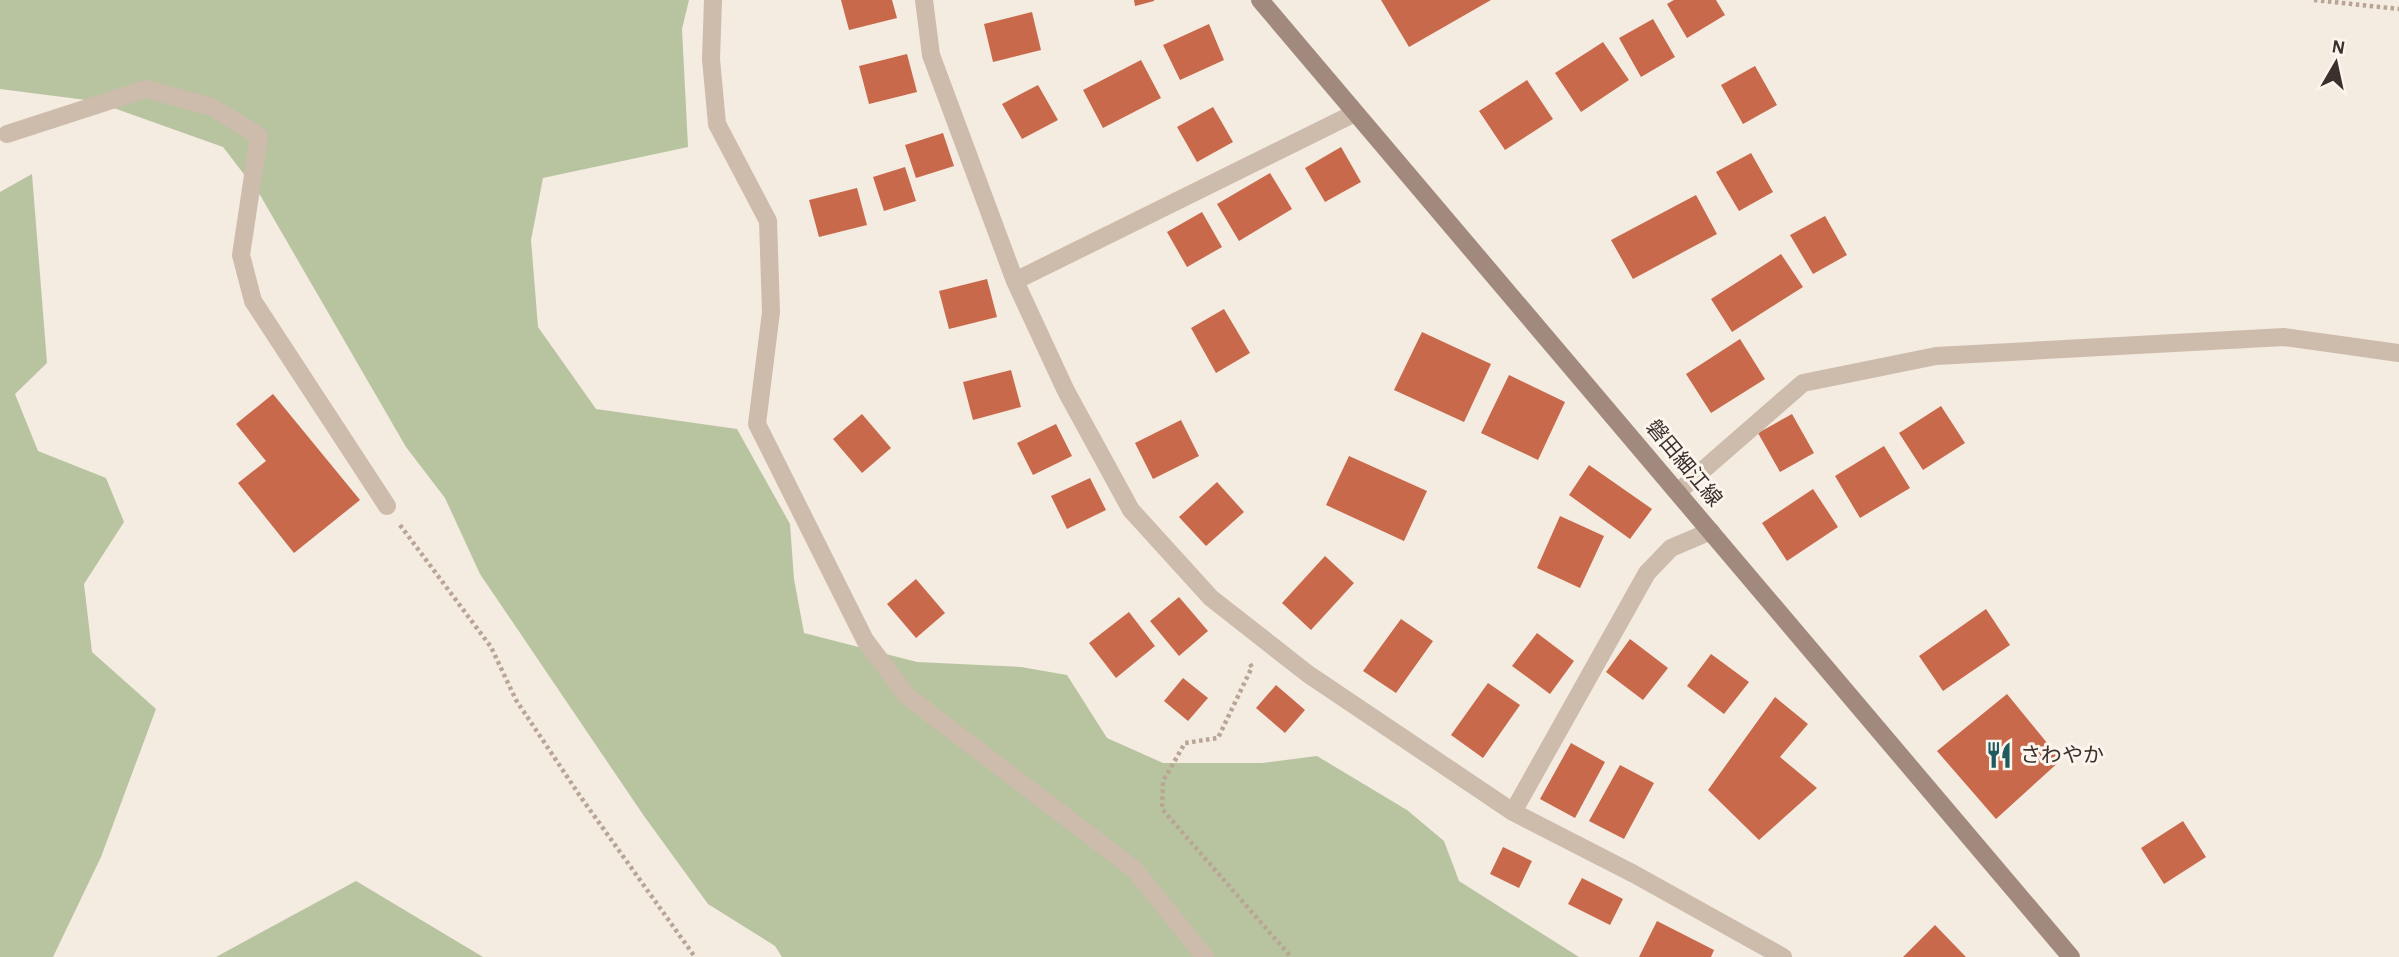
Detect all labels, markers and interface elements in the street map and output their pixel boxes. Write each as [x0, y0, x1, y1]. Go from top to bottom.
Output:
north arrow [2301, 28, 2371, 98]
text: N [2330, 37, 2346, 58]
street label: 磐田細江線 [1642, 416, 1726, 510]
restaurant icon: さわやか [1984, 740, 2014, 770]
place label: さわやか [2020, 745, 2104, 766]

